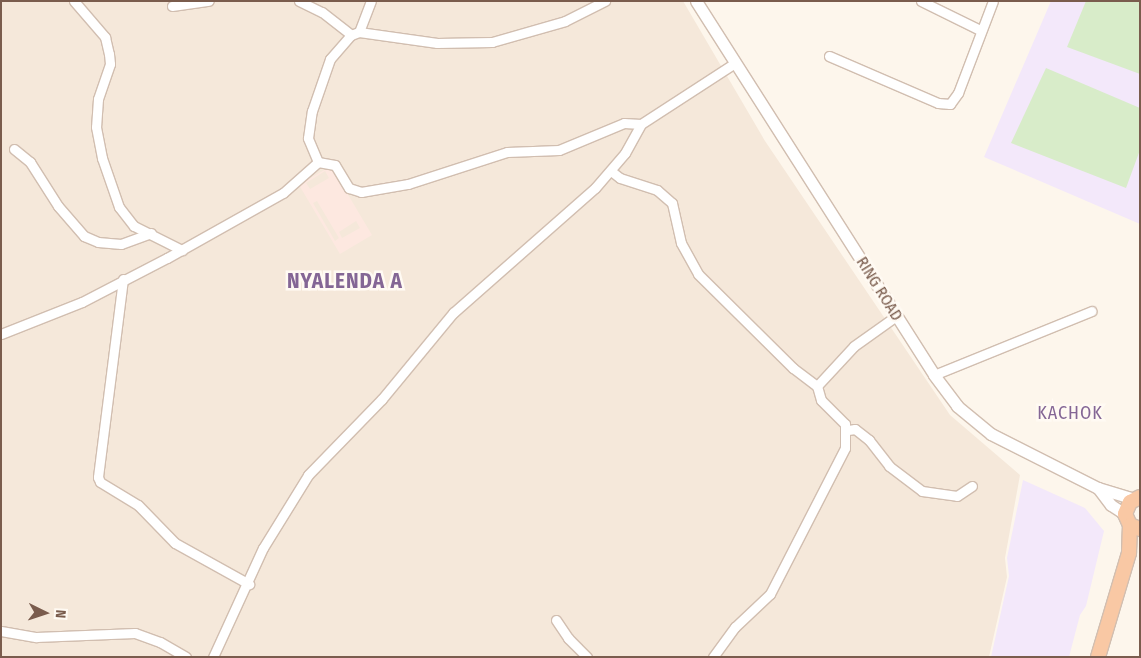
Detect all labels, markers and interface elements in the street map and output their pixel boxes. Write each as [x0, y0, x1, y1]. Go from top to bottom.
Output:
street label: RING ROAD [852, 253, 906, 325]
district label: NYALENDA A [286, 268, 404, 294]
district label: KACHOK [1036, 402, 1104, 424]
north arrow [20, 588, 70, 638]
text: N [52, 609, 69, 619]

